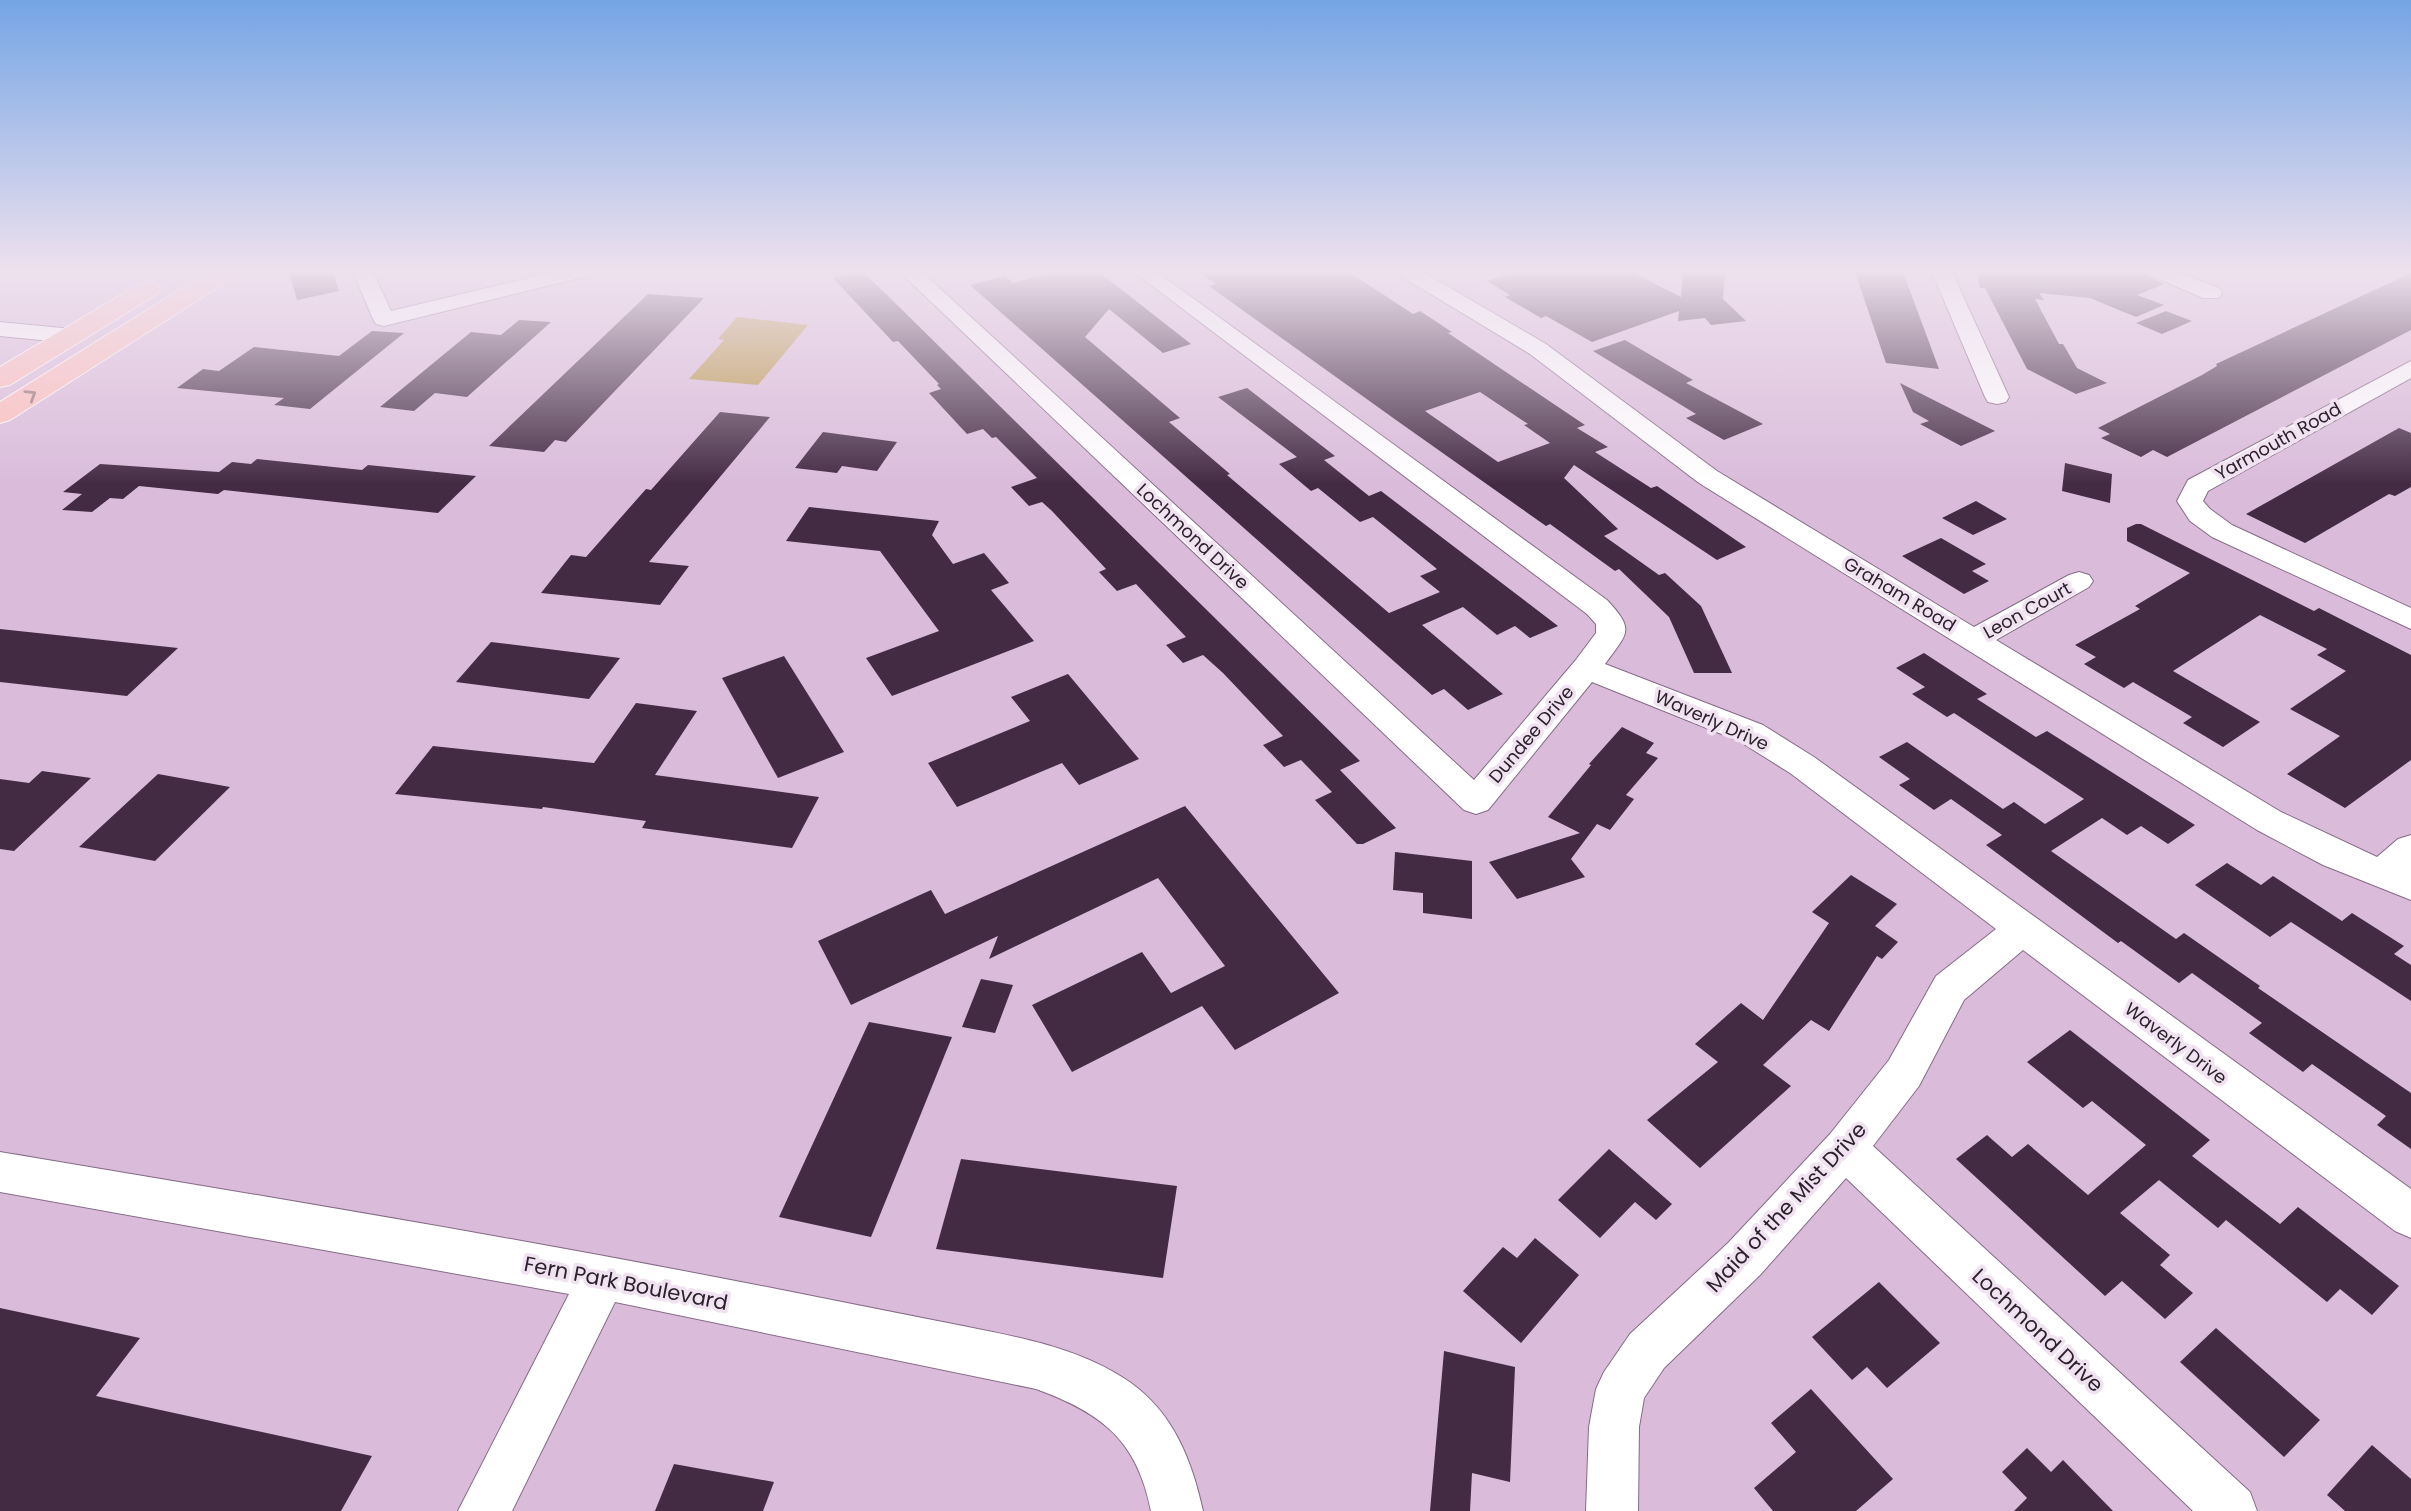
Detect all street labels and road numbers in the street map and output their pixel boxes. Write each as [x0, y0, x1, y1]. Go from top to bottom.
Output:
street label: Yarmouth Road [2210, 396, 2346, 486]
street label: Lochmond Drive [1131, 477, 1255, 595]
street label: Graham Road [1839, 551, 1961, 637]
street label: Leon Court [1979, 576, 2075, 644]
street label: Dundee Drive [1483, 680, 1579, 788]
street label: Waverly Drive [1651, 684, 1773, 756]
street label: Waverly Drive [2120, 996, 2232, 1090]
street label: Maid of the Mist Drive [1699, 1116, 1873, 1298]
street label: Fern Park Boulevard [522, 1249, 730, 1317]
street label: Lochmond Drive [1966, 1262, 2110, 1398]

